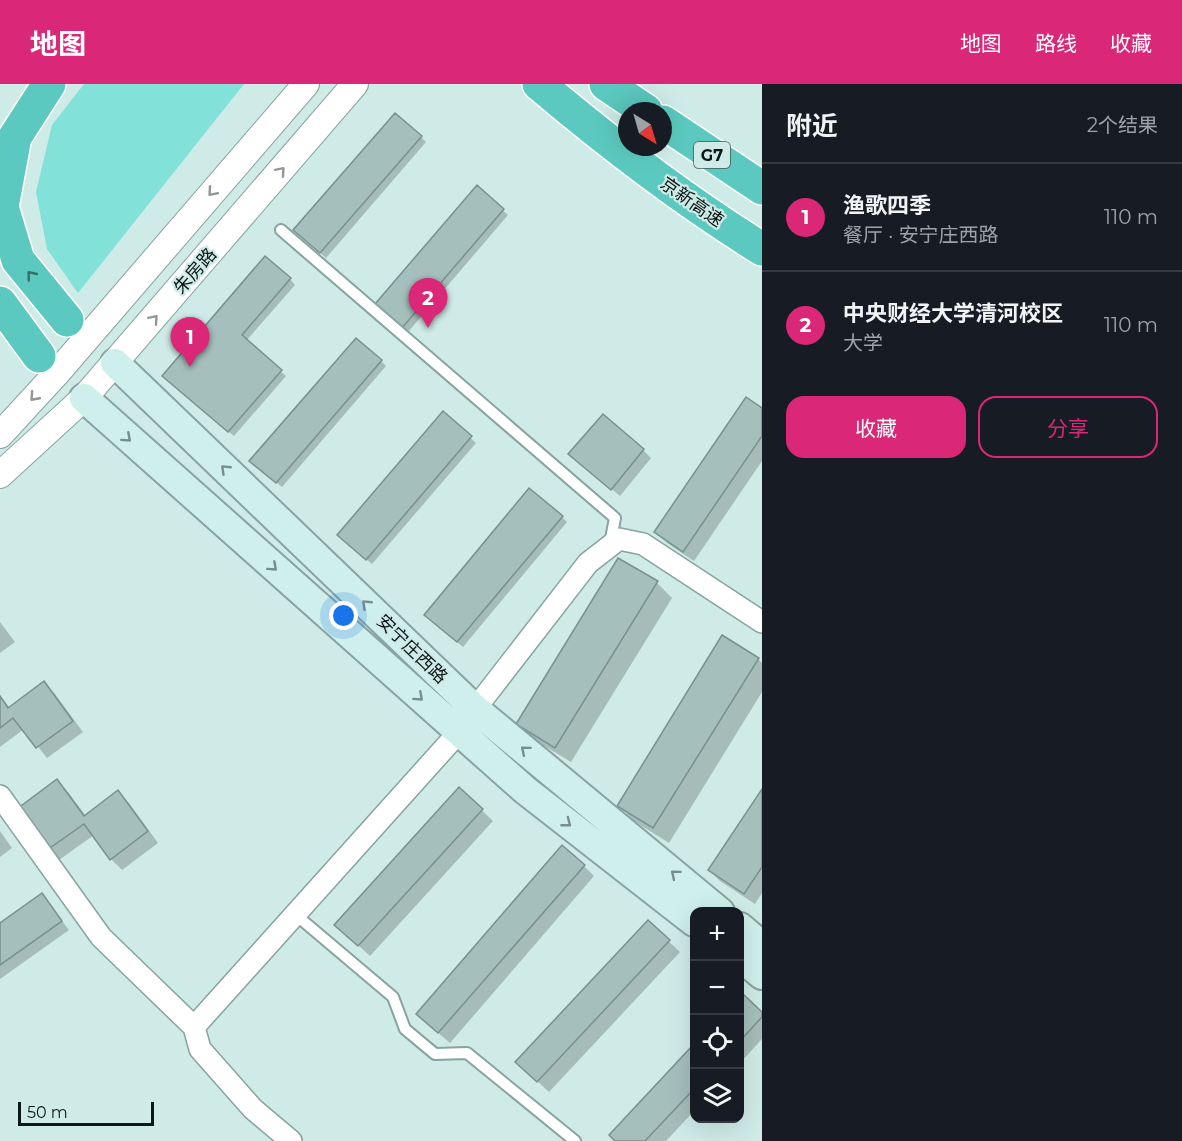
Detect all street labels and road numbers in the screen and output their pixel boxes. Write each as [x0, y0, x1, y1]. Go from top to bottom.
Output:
road number: G7 [694, 142, 730, 168]
street label: 京新高速 [656, 172, 728, 232]
street label: 朱房路 [169, 243, 221, 299]
street label: 安宁庄西路 [372, 610, 452, 688]

